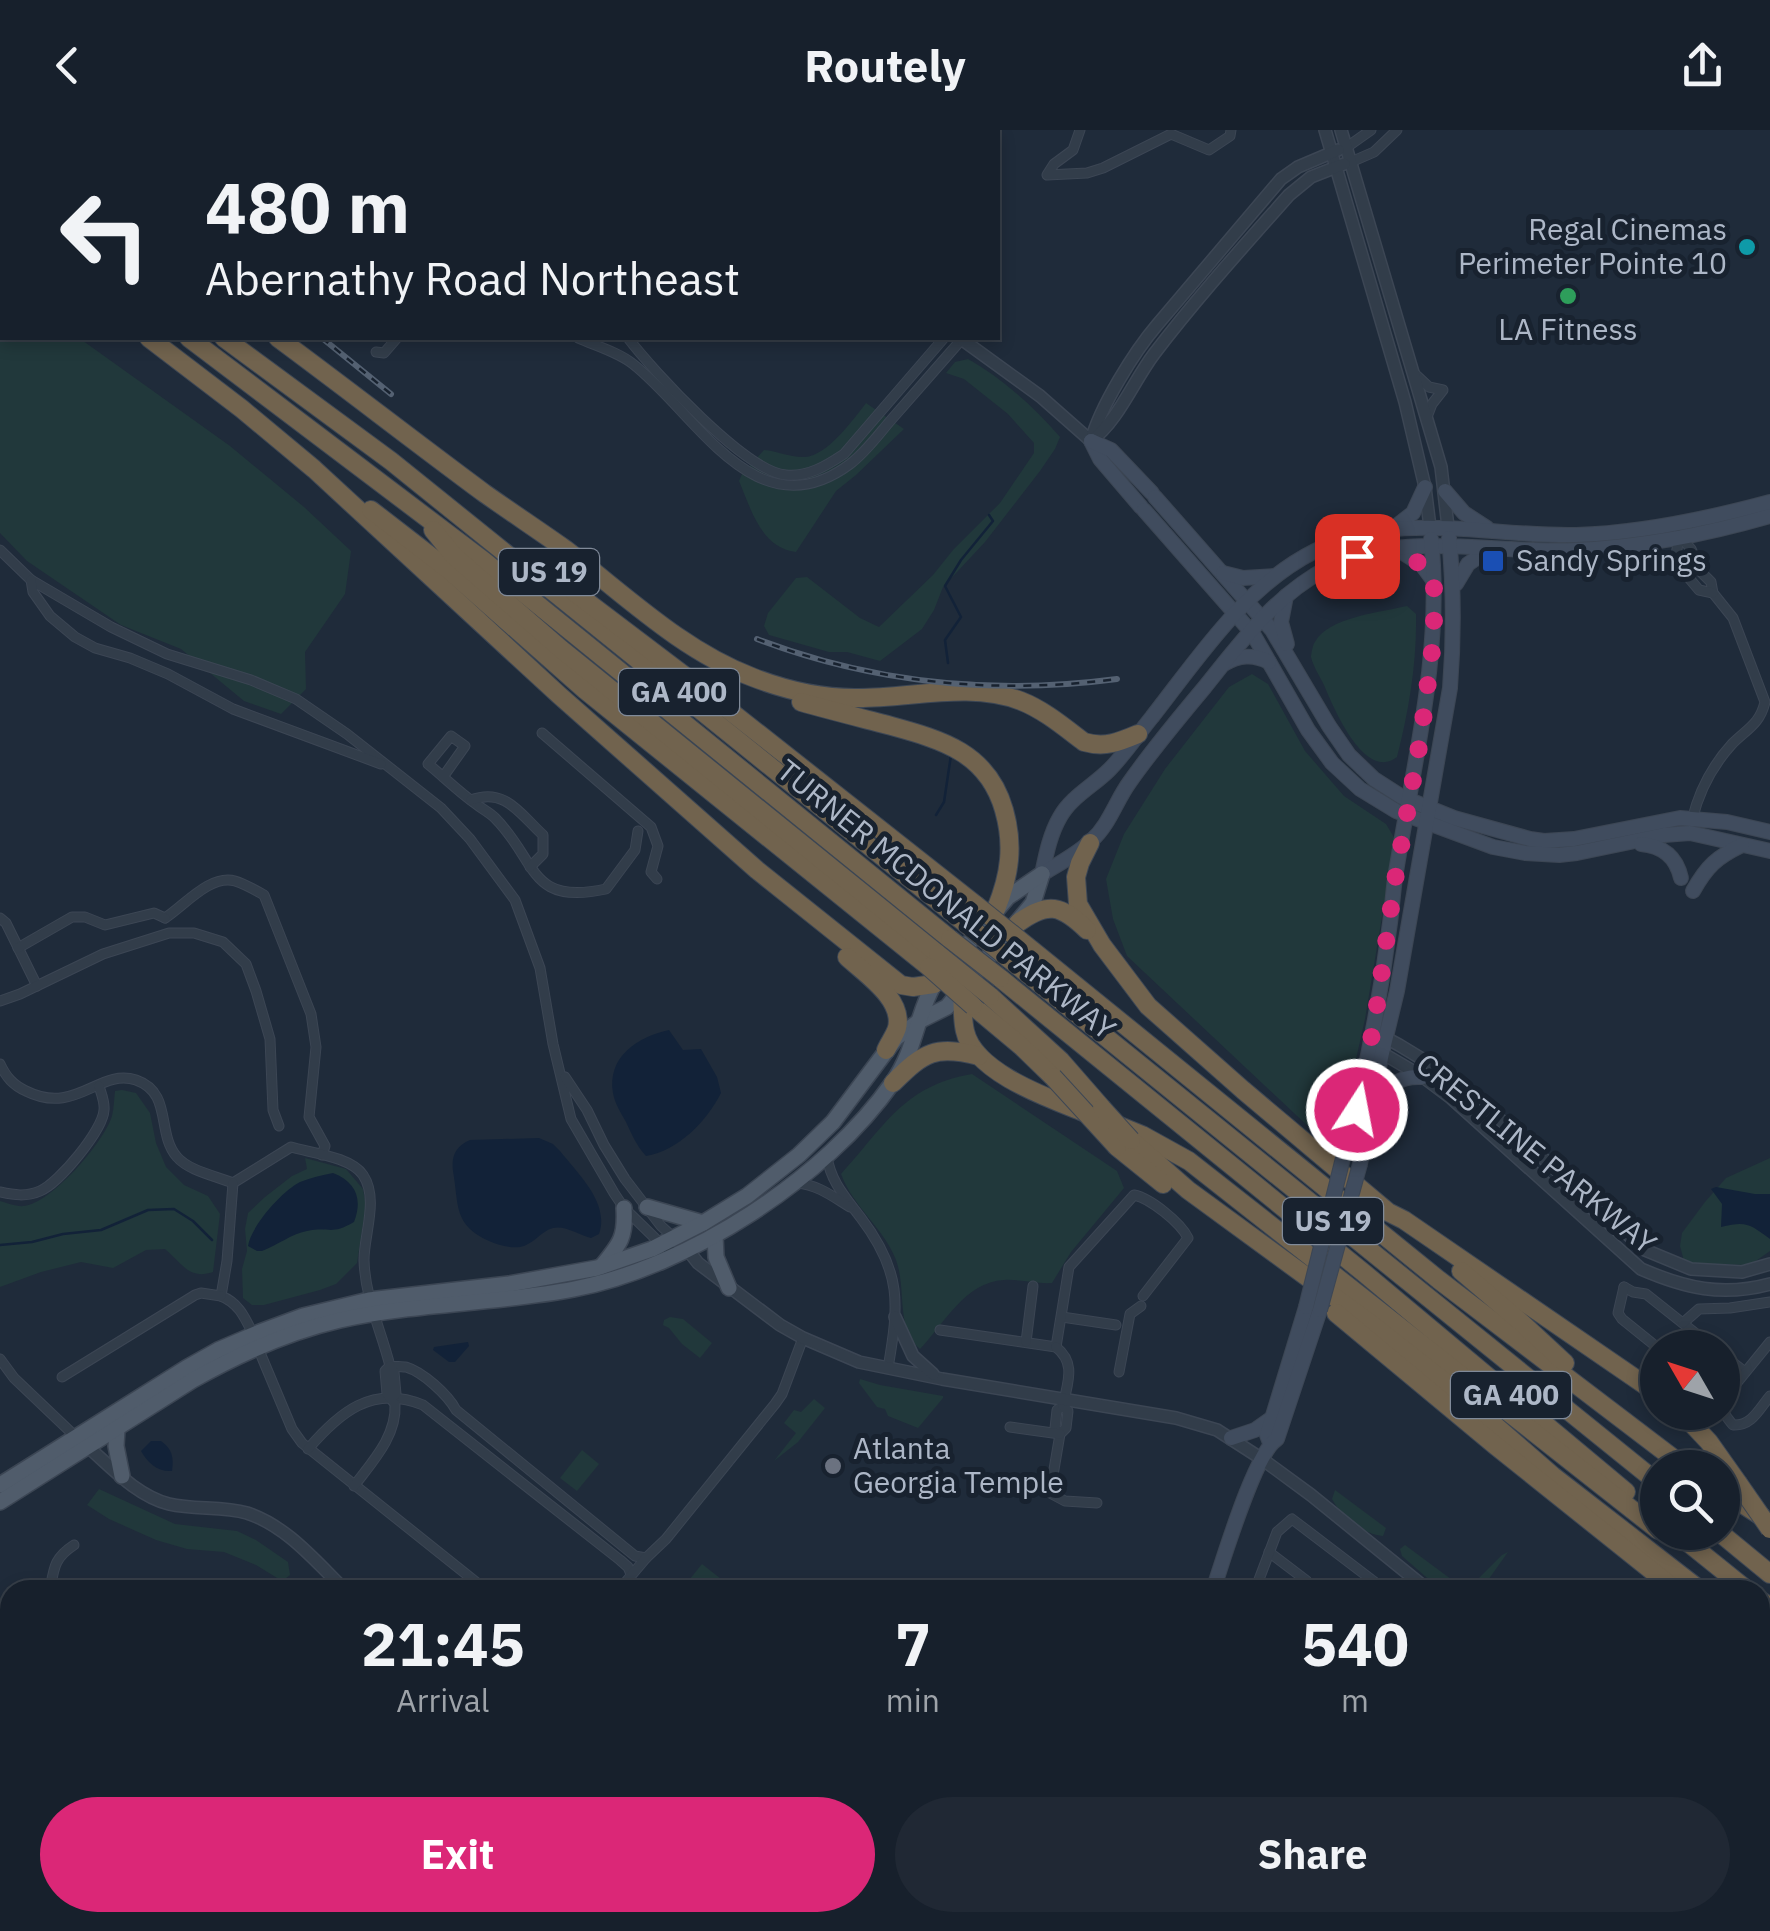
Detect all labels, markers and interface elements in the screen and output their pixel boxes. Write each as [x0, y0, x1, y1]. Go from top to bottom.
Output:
text: Routely [804, 36, 966, 94]
icon: back [40, 38, 95, 93]
icon: share [1675, 38, 1730, 93]
text: 480 m [205, 161, 410, 252]
icon: left [40, 170, 170, 300]
place label: Regal Cinemas Perimeter Pointe 10 [1458, 209, 1727, 282]
marker: Regal Cinemas Perimeter Pointe 10 [1736, 236, 1758, 258]
text: Abernathy Road Northeast [205, 249, 740, 307]
marker: LA Fitness [1557, 285, 1579, 307]
place label: LA Fitness [1498, 309, 1638, 348]
pin [1315, 514, 1400, 599]
icon: arrive [1330, 529, 1385, 584]
place label: Sandy Springs [1516, 540, 1707, 579]
marker: Sandy Springs [1480, 548, 1506, 574]
road number: US 19 [499, 549, 599, 595]
road number: GA 400 [619, 669, 739, 715]
street label: TURNER MCDONALD PARKWAY [770, 750, 1124, 1048]
street label: CRESTLINE PARKWAY [1409, 1044, 1665, 1262]
position arrow [1305, 1058, 1409, 1162]
road number: US 19 [1283, 1198, 1383, 1244]
north arrow [1640, 1330, 1740, 1430]
map controls [1640, 1330, 1740, 1550]
road number: GA 400 [1451, 1372, 1571, 1418]
place label: Atlanta Georgia Temple [853, 1428, 1064, 1501]
button: search [1640, 1450, 1740, 1550]
marker: Atlanta Georgia Temple [822, 1455, 844, 1477]
text: 21:45 [361, 1604, 525, 1683]
text: 7 [895, 1604, 931, 1683]
text: 540 [1301, 1604, 1409, 1683]
text: Arrival [396, 1679, 490, 1721]
text: min [886, 1679, 940, 1721]
text: m [1341, 1679, 1369, 1721]
button: Exit [40, 1797, 875, 1912]
button: Share [895, 1797, 1730, 1912]

